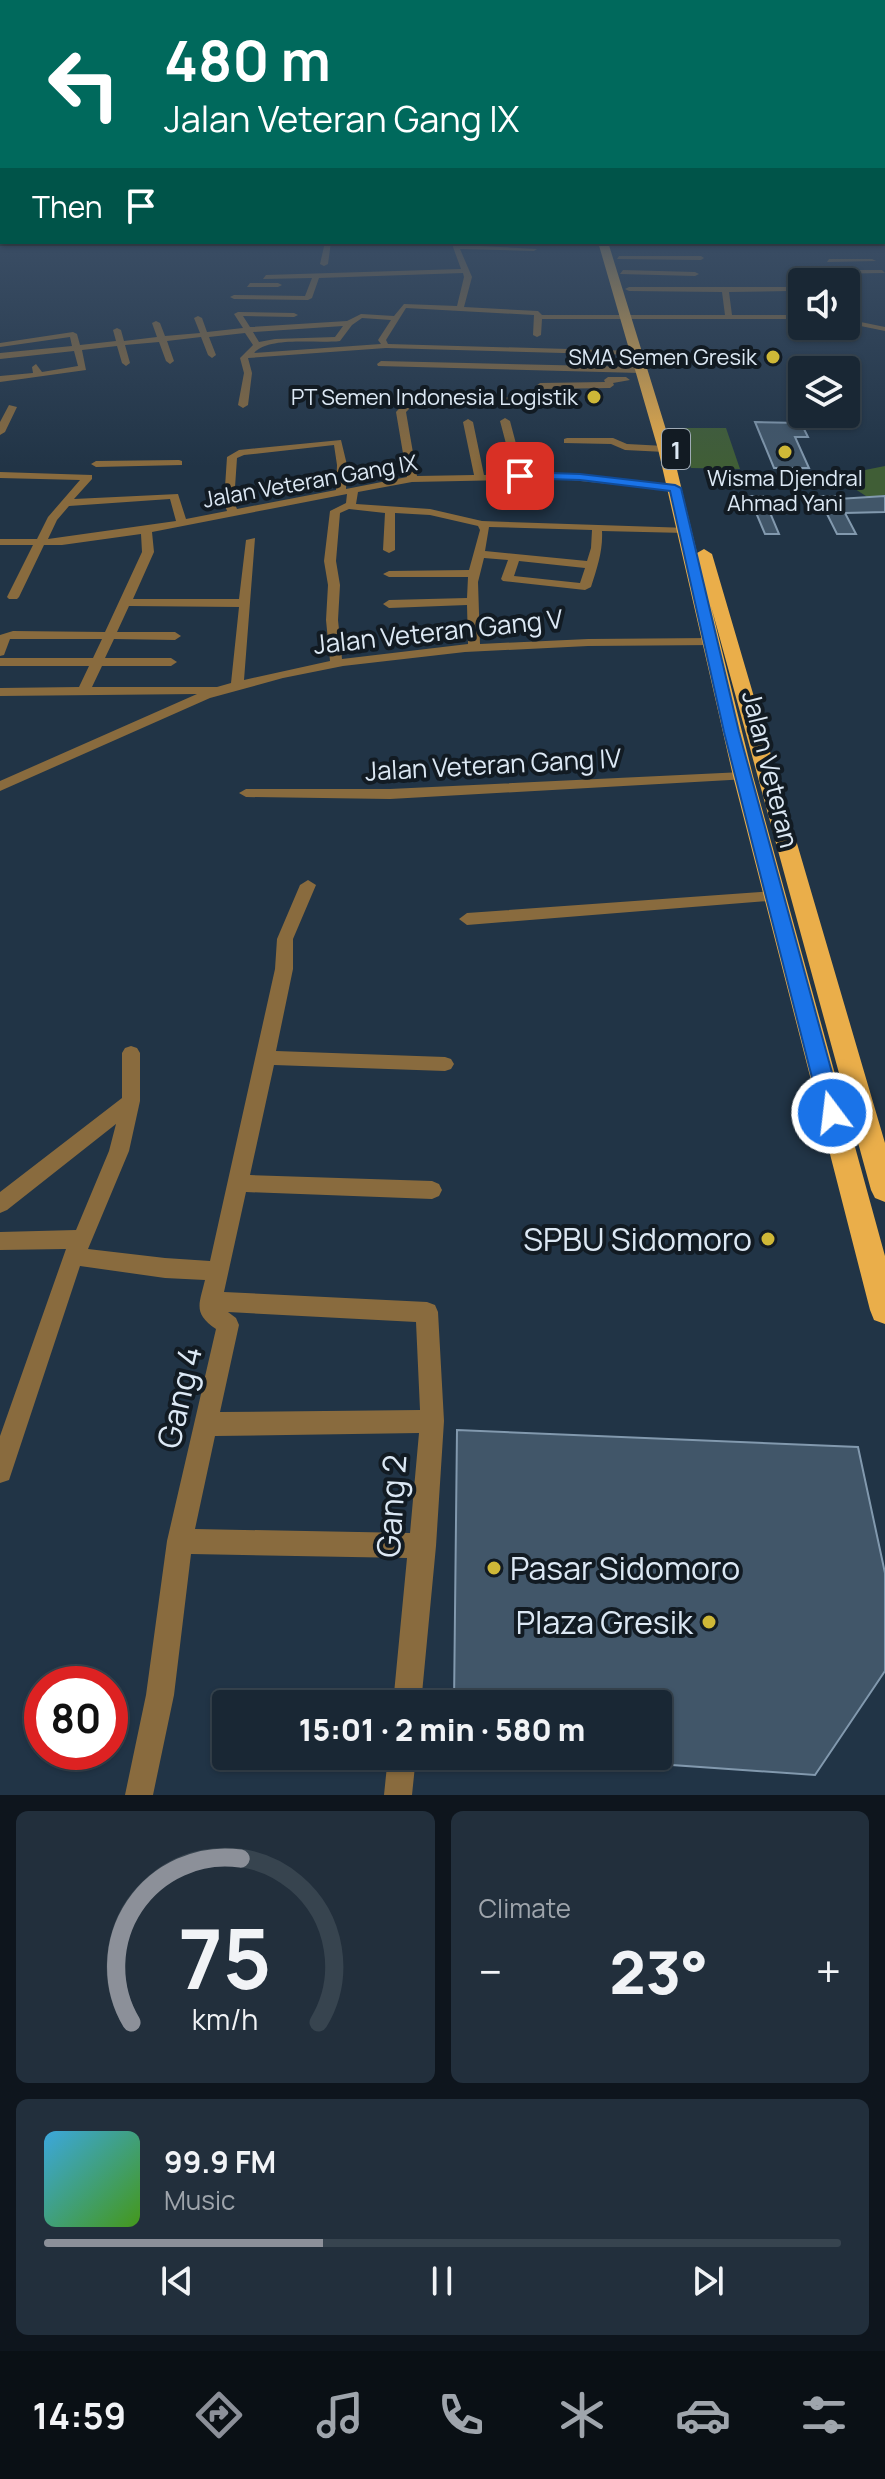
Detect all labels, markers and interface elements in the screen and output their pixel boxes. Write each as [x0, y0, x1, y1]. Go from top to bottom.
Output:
text: 480 m [164, 21, 331, 98]
icon: left [32, 32, 136, 136]
text: Jalan Veteran Gang IX [164, 94, 519, 143]
icon: arrive [119, 184, 163, 228]
text: Then [32, 186, 103, 227]
map controls [788, 268, 860, 428]
button: sound [788, 268, 860, 340]
place label: SMA Semen Gresik [568, 342, 758, 372]
marker: SMA Semen Gresik [764, 348, 782, 366]
button: layers [788, 356, 860, 428]
place label: PT Semen Indonesia Logistik [291, 382, 579, 412]
marker: PT Semen Indonesia Logistik [585, 388, 603, 406]
road number: 1 [662, 429, 690, 469]
pin [486, 442, 554, 510]
marker: Wisma Djendral Ahmad Yani [776, 443, 794, 461]
street label: Jalan Veteran Gang IX [200, 447, 420, 515]
icon: arrive [498, 454, 542, 498]
place label: Wisma Djendral Ahmad Yani [707, 463, 863, 518]
street label: Jalan Veteran Gang V [312, 600, 565, 662]
street label: Jalan Veteran [734, 687, 808, 851]
street label: Jalan Veteran Gang IV [364, 739, 622, 789]
position arrow [790, 1071, 874, 1155]
place label: SPBU Sidomoro [523, 1217, 752, 1261]
marker: SPBU Sidomoro [759, 1230, 777, 1248]
street label: Gang 4 [146, 1342, 212, 1452]
street label: Gang 2 [365, 1453, 417, 1559]
place label: Pasar Sidomoro [510, 1546, 740, 1590]
marker: Pasar Sidomoro [485, 1559, 503, 1577]
place label: Plaza Gresik [516, 1600, 694, 1644]
marker: Plaza Gresik [700, 1613, 718, 1631]
speed limit sign: 80 [24, 1666, 128, 1770]
text: 15:01 · 2 min · 580 m [299, 1709, 585, 1750]
text: Climate [479, 1890, 571, 1926]
text: 75 [179, 1900, 272, 2014]
text: 23° [610, 1930, 708, 2012]
text: − [479, 1941, 502, 2001]
text: + [816, 1941, 841, 2001]
text: km/h [192, 2000, 258, 2039]
text: 99.9 FM [164, 2141, 276, 2182]
text: Music [164, 2182, 235, 2218]
icon: previous [155, 2259, 199, 2303]
icon: pause [420, 2259, 464, 2303]
icon: next [686, 2259, 730, 2303]
icon: directions [191, 2387, 247, 2443]
icon: music [312, 2387, 368, 2443]
icon: phone [433, 2387, 489, 2443]
icon: climate [554, 2387, 610, 2443]
icon: car [675, 2387, 731, 2443]
icon: filters [796, 2387, 852, 2443]
text: 14:59 [33, 2391, 126, 2440]

